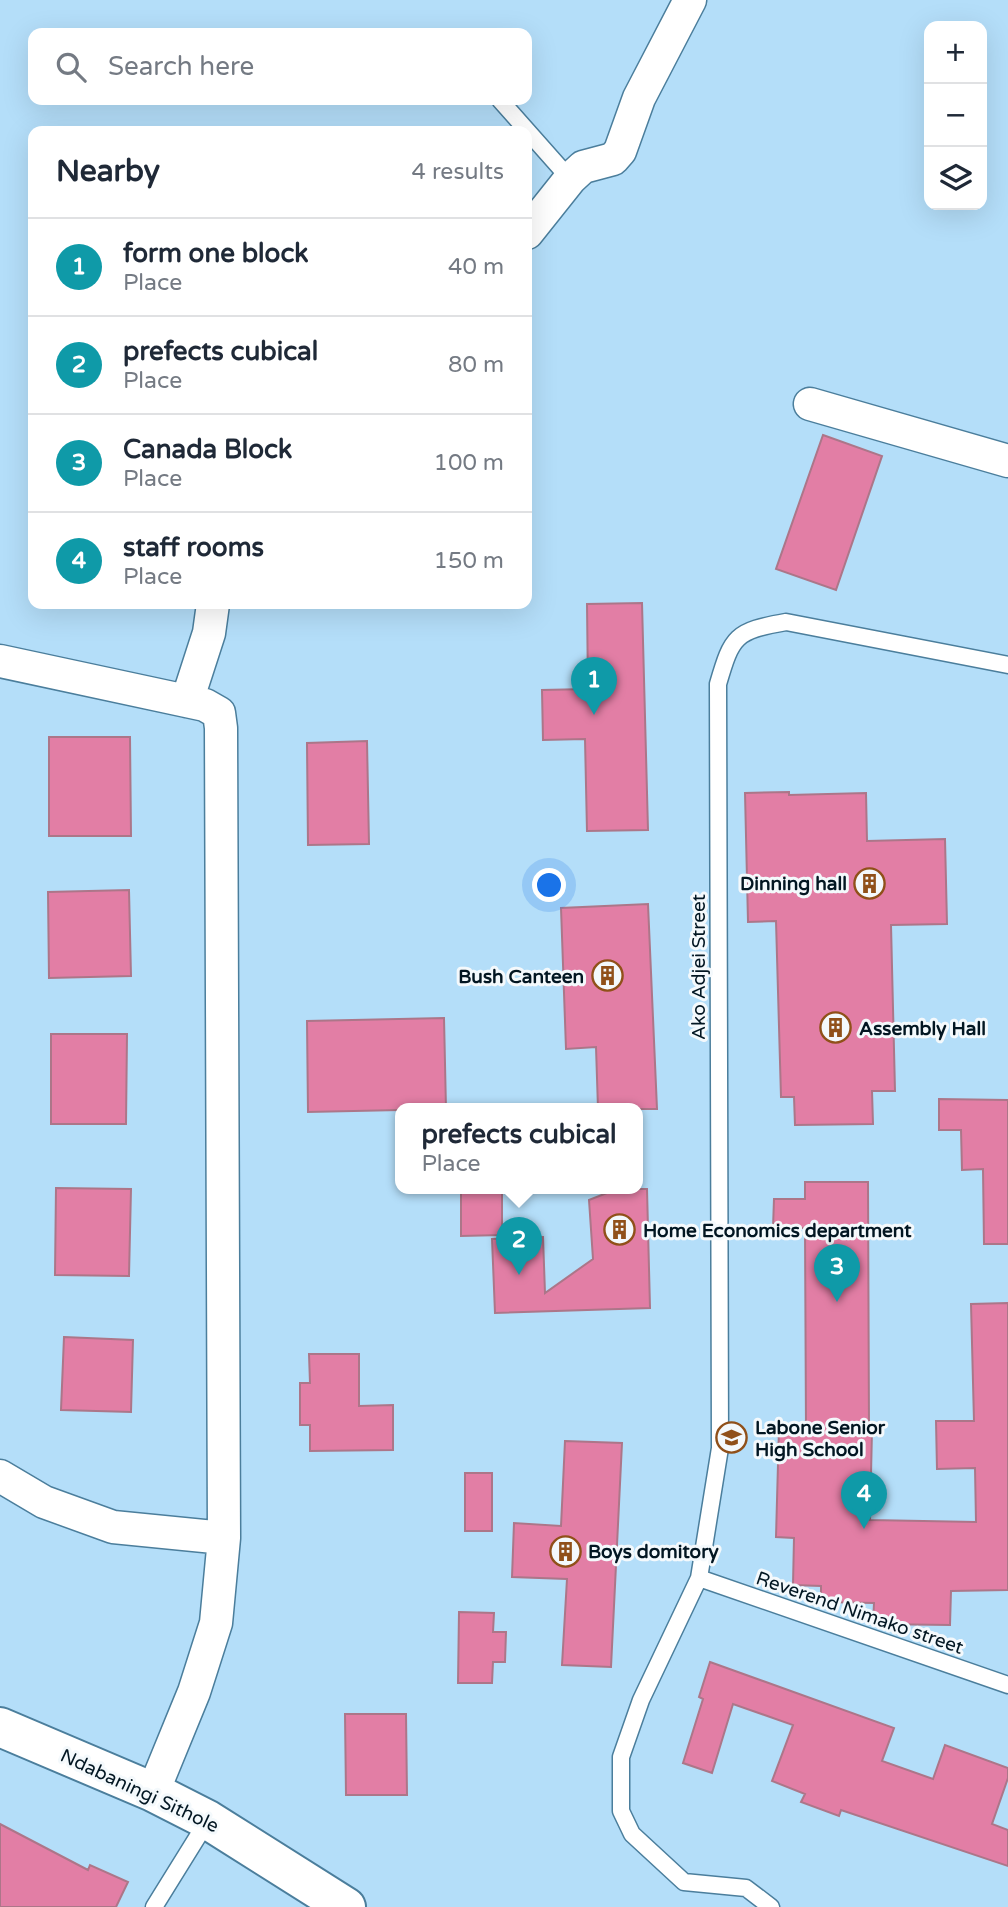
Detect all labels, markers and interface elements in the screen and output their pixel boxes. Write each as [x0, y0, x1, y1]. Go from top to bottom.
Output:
map controls [924, 21, 987, 210]
button: + [924, 21, 987, 84]
search box [28, 28, 532, 105]
icon: search [52, 48, 90, 86]
text: Search here [108, 51, 254, 82]
button: − [924, 84, 987, 147]
button: layers [924, 147, 987, 210]
text: Nearby [56, 153, 160, 190]
text: 4 results [411, 158, 504, 186]
text: form one block [123, 238, 308, 269]
text: 1 [72, 253, 86, 281]
text: 40 m [448, 253, 504, 281]
text: Place [123, 269, 182, 297]
text: prefects cubical [123, 336, 318, 367]
text: 2 [72, 351, 86, 379]
text: 80 m [448, 351, 504, 379]
text: Place [123, 367, 182, 395]
text: Canada Block [123, 434, 292, 465]
text: 3 [72, 449, 86, 477]
text: 100 m [434, 449, 504, 477]
text: Place [123, 465, 182, 493]
text: staff rooms [123, 532, 264, 563]
text: 4 [72, 547, 86, 575]
text: 150 m [434, 547, 504, 575]
text: Place [123, 563, 182, 591]
pin: 1 [571, 657, 617, 715]
building icon: Dinning hall [853, 866, 887, 900]
your location [532, 868, 566, 902]
place label: Dinning hall [740, 873, 847, 896]
street label: Ako Adjei Street [688, 894, 710, 1040]
building icon: Bush Canteen [590, 959, 624, 993]
place label: Bush Canteen [458, 966, 584, 988]
building icon: Assembly Hall [819, 1011, 853, 1045]
place label: Assembly Hall [859, 1018, 986, 1041]
popup [395, 1103, 643, 1194]
text: prefects cubical [421, 1119, 617, 1150]
text: Place [421, 1150, 481, 1178]
building icon: Home Economics department [603, 1213, 637, 1247]
pin: 2 [496, 1217, 542, 1275]
place label: Home Economics department [643, 1220, 912, 1243]
pin: 3 [814, 1244, 860, 1302]
place label: Labone Senior High School [755, 1417, 886, 1462]
school or university icon: Labone Senior High School [715, 1421, 749, 1455]
pin: 4 [841, 1471, 887, 1529]
building icon: Boys domitory [548, 1534, 582, 1568]
place label: Boys domitory [588, 1541, 719, 1564]
street label: Reverend Nimako street [753, 1567, 966, 1659]
street label: Ndabaningi Sithole [57, 1745, 222, 1837]

